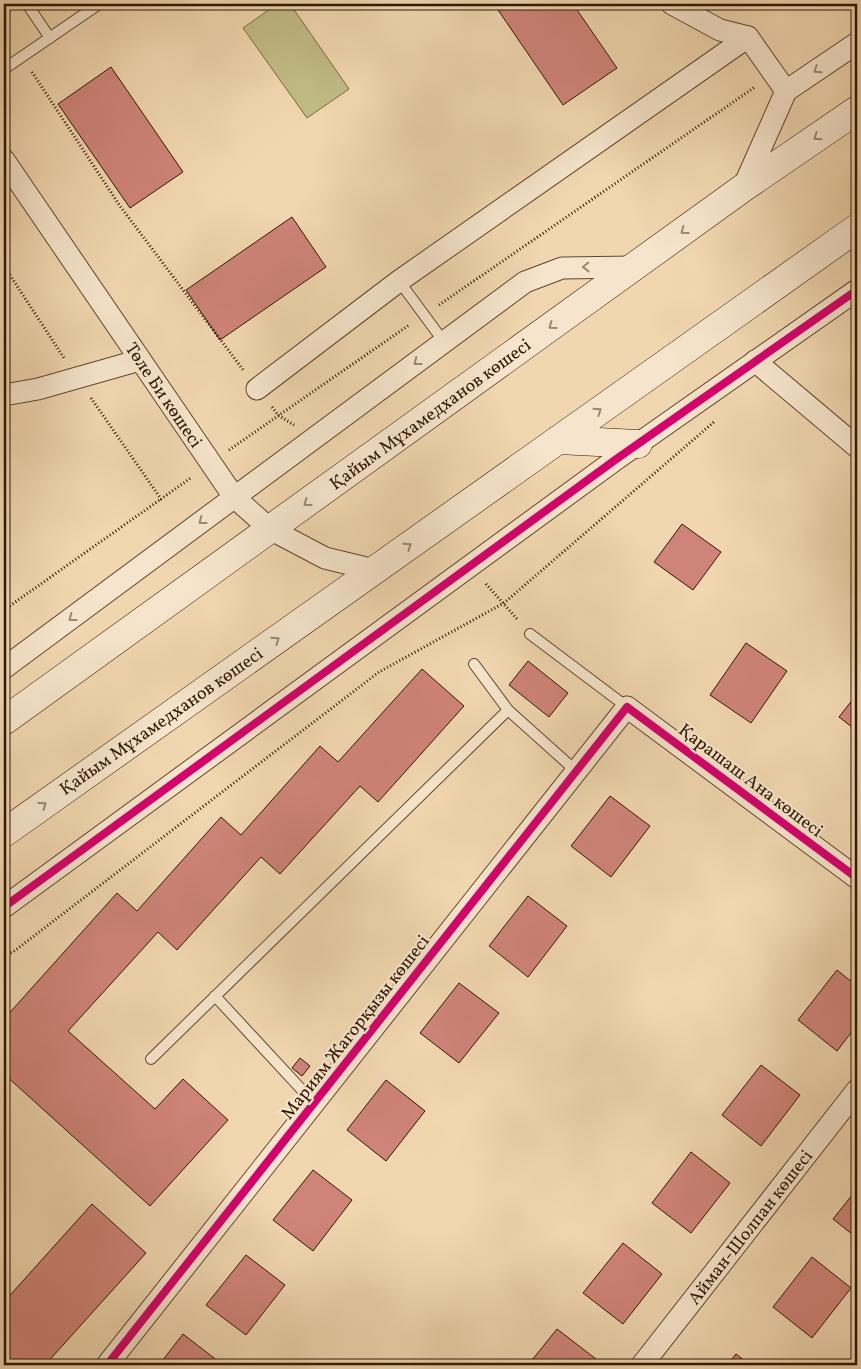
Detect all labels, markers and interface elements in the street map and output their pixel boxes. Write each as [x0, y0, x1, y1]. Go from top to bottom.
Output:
one-way arrow [813, 64, 823, 73]
one-way arrow [813, 131, 823, 140]
one-way arrow [680, 225, 690, 234]
one-way arrow [581, 262, 589, 273]
one-way arrow [548, 320, 558, 329]
street label: Қайым Мұхамедханов көшесі [325, 333, 537, 497]
street label: Төле Би көшесі [118, 338, 207, 454]
one-way arrow [414, 356, 423, 364]
one-way arrow [592, 409, 601, 417]
one-way arrow [303, 497, 313, 506]
one-way arrow [198, 515, 208, 524]
one-way arrow [403, 543, 412, 552]
one-way arrow [68, 612, 78, 621]
one-way arrow [270, 637, 280, 646]
street label: Қайым Мұхамедханов көшесі [55, 642, 269, 802]
street label: Қарашаш Ана көшесі [673, 719, 828, 844]
one-way arrow [38, 802, 47, 811]
street label: Мариям Жагорқызы көшесі [276, 930, 436, 1125]
street label: Айман-Шолпан көшесі [683, 1145, 820, 1311]

